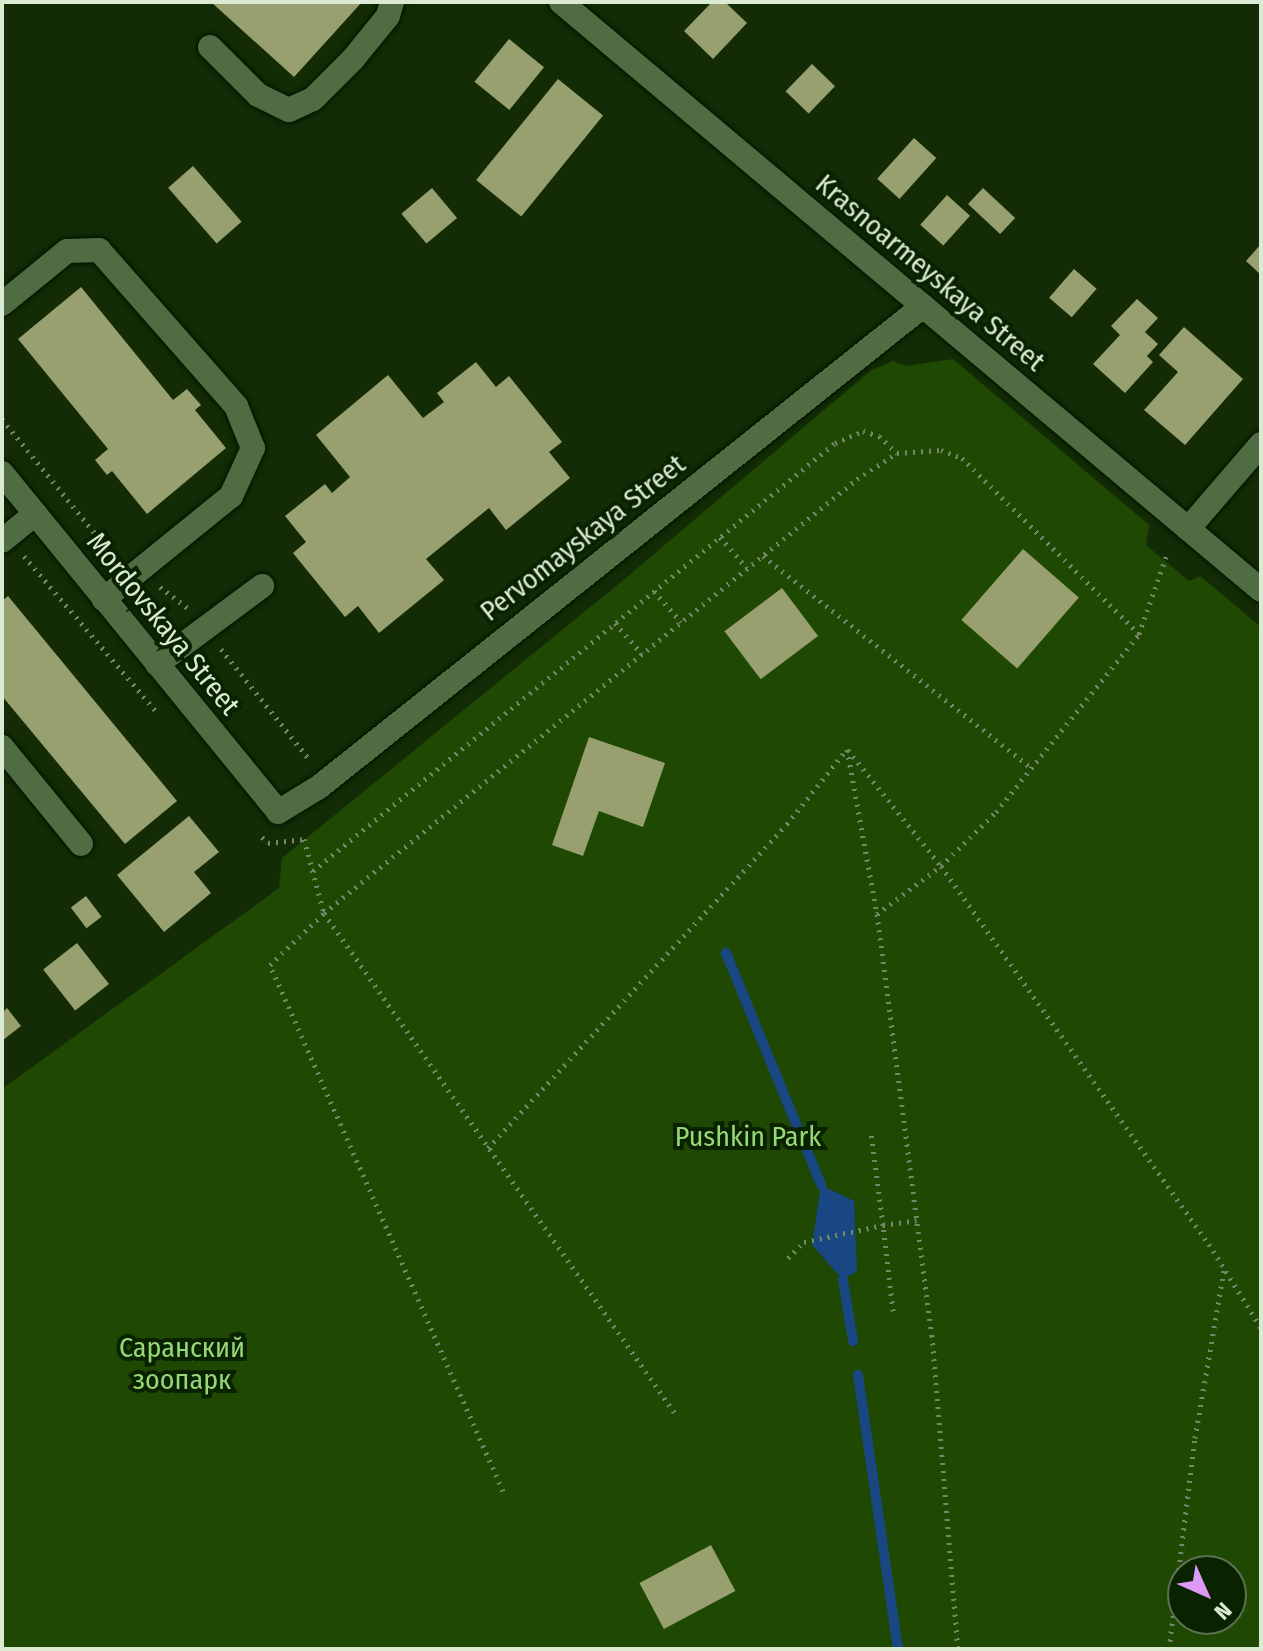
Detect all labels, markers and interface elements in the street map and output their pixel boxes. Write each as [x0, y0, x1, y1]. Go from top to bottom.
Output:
street label: Krasnoarmeyskaya Street [809, 167, 1051, 379]
street label: Pervomayskaya Street [474, 448, 692, 628]
street label: Mordovskaya Street [79, 526, 247, 722]
park label: Pushkin Park [675, 1120, 821, 1154]
park label: Саранский зоопарк [119, 1331, 245, 1397]
north arrow [1167, 1555, 1247, 1635]
text: N [1209, 1597, 1237, 1625]

